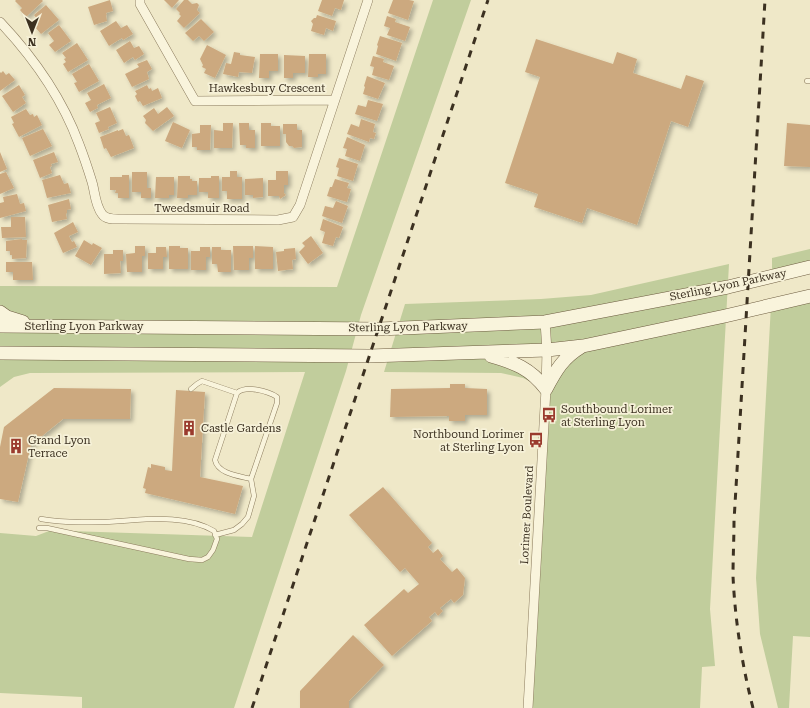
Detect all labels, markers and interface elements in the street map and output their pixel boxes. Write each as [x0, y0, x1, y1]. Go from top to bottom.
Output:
north arrow [12, 12, 52, 52]
text: N [27, 35, 36, 48]
street label: Hawkesbury Crescent [209, 82, 325, 95]
street label: Tweedsmuir Road [154, 202, 250, 215]
street label: Sterling Lyon Parkway [668, 266, 788, 304]
street label: Sterling Lyon Parkway [348, 319, 468, 335]
street label: Sterling Lyon Parkway [24, 320, 144, 333]
place label: Southbound Lorimer at Sterling Lyon [561, 403, 673, 429]
bus stop icon: Southbound Lorimer at Sterling Lyon [540, 406, 558, 424]
building icon: Castle Gardens [180, 419, 198, 437]
place label: Castle Gardens [201, 422, 281, 435]
place label: Northbound Lorimer at Sterling Lyon [413, 428, 524, 454]
bus stop icon: Northbound Lorimer at Sterling Lyon [527, 431, 545, 449]
place label: Grand Lyon Terrace [28, 434, 91, 460]
building icon: Grand Lyon Terrace [7, 437, 25, 455]
street label: Lorimer Boulevard [518, 465, 536, 565]

